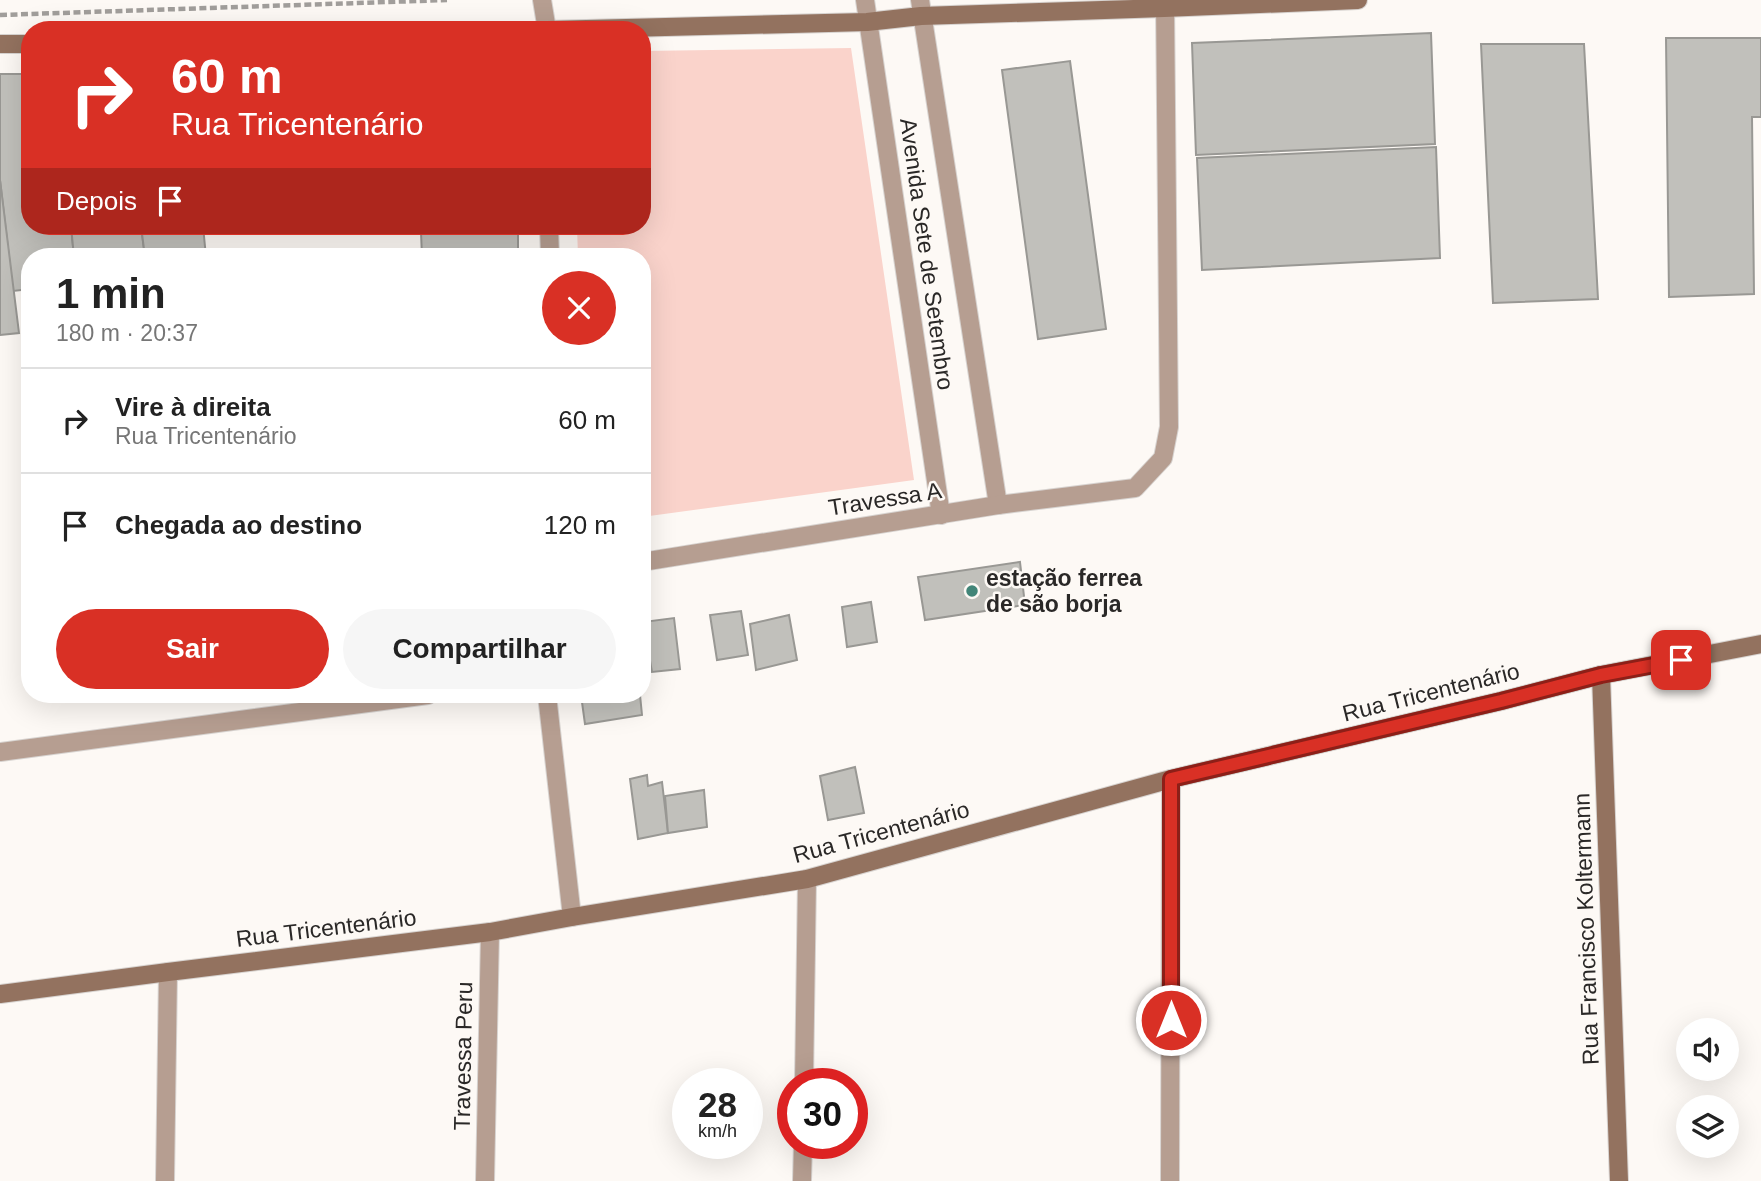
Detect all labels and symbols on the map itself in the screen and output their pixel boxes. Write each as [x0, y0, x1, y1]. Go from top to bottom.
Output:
street label: Avenida Sete de Setembro [895, 116, 959, 392]
street label: Travessa A [827, 477, 944, 521]
place label: estação ferrea de são borja [986, 565, 1142, 617]
marker: estação ferrea de são borja [964, 583, 980, 599]
pin [1651, 630, 1711, 690]
street label: Rua Tricentenário [1340, 657, 1522, 727]
street label: Rua Francisco Koltermann [1568, 792, 1604, 1066]
street label: Rua Tricentenário [790, 796, 972, 868]
street label: Rua Tricentenário [234, 904, 418, 952]
street label: Travessa Peru [449, 981, 477, 1131]
position arrow [1134, 983, 1208, 1057]
speed limit sign: 30 [777, 1068, 868, 1159]

